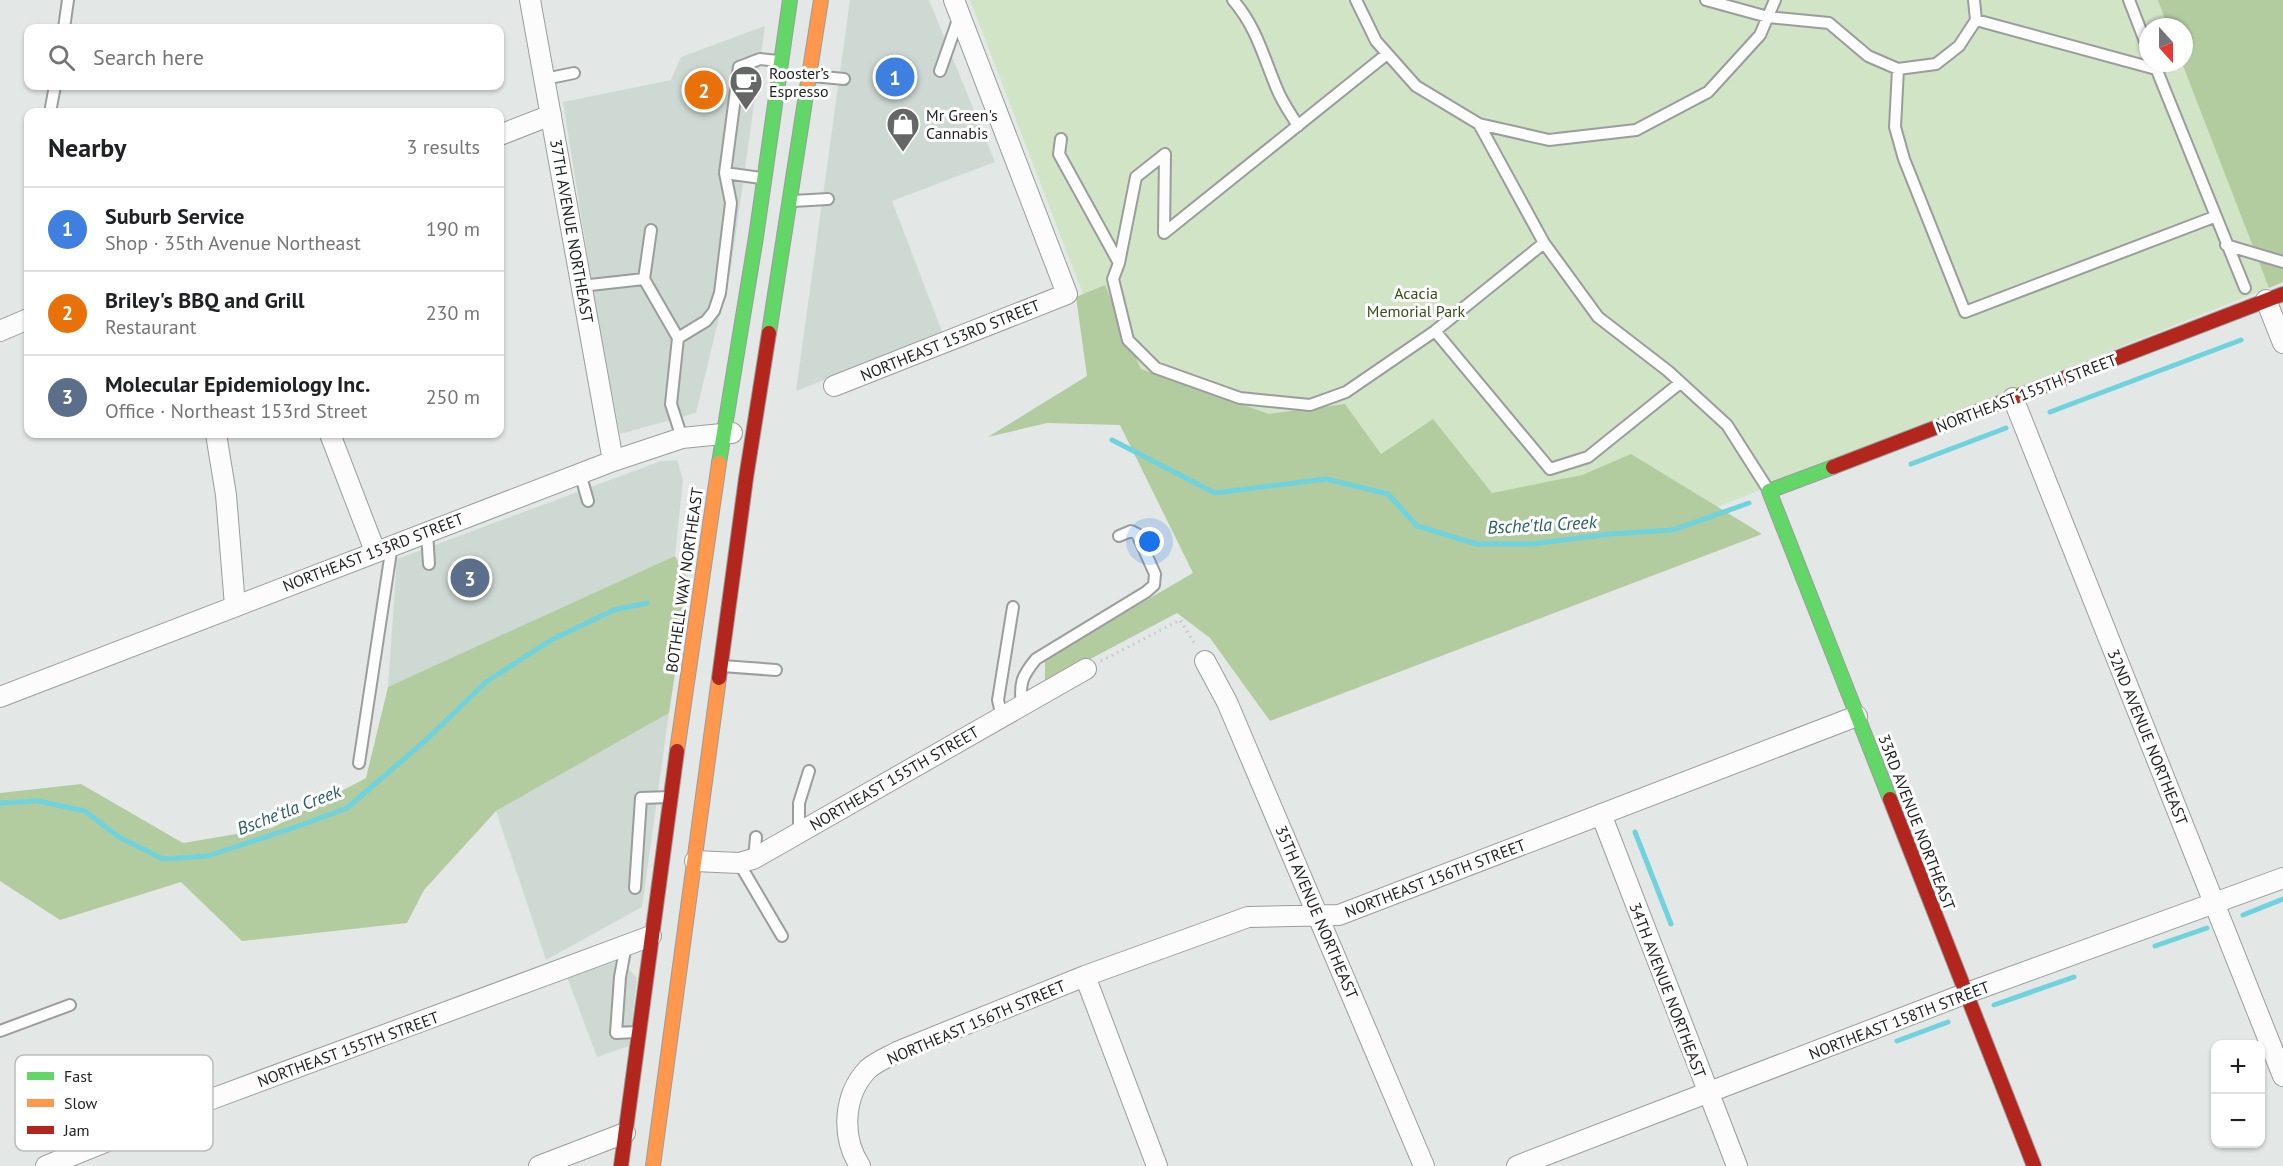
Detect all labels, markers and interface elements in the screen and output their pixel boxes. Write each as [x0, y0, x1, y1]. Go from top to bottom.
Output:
north arrow [2139, 18, 2193, 72]
search box [24, 24, 504, 90]
icon: search [45, 41, 78, 74]
text: Search here [93, 43, 204, 71]
pin: 1 [876, 54, 914, 100]
place label: Rooster’s Espresso [769, 63, 830, 101]
cafe icon: Rooster’s Espresso [728, 64, 764, 111]
pin: 2 [684, 68, 724, 112]
place label: Mr Green's Cannabis [926, 105, 998, 143]
shop icon: Mr Green's Cannabis [885, 106, 921, 153]
text: Nearby [48, 131, 126, 164]
text: 3 results [407, 134, 480, 160]
street label: 37TH AVENUE NORTHEAST [546, 137, 598, 325]
text: Suburb Service [105, 202, 245, 230]
text: 1 [62, 216, 73, 242]
text: 190 m [426, 216, 480, 242]
text: Shop · 35th Avenue Northeast [105, 230, 361, 256]
park label: Acacia Memorial Park [1367, 283, 1466, 321]
text: Briley's BBQ and Grill [105, 286, 304, 314]
street label: NORTHEAST 153RD STREET [857, 295, 1043, 385]
text: 2 [62, 300, 73, 326]
text: 230 m [426, 300, 480, 326]
text: Restaurant [105, 314, 196, 340]
street label: NORTHEAST 155TH STREET [1933, 349, 2119, 437]
text: Molecular Epidemiology Inc. [105, 370, 370, 398]
text: 3 [62, 384, 73, 410]
text: 250 m [426, 384, 480, 410]
text: Office · Northeast 153rd Street [105, 398, 367, 424]
street label: BOTHELL WAY NORTHEAST [661, 486, 707, 674]
street label: NORTHEAST 153RD STREET [280, 508, 466, 596]
water label: Bsche'tla Creek [1487, 510, 1598, 539]
your location [1135, 527, 1164, 556]
pin: 3 [450, 556, 490, 600]
street label: 32ND AVENUE NORTHEAST [2104, 646, 2193, 828]
street label: NORTHEAST 155TH STREET [806, 721, 982, 835]
street label: 33RD AVENUE NORTHEAST [1874, 731, 1960, 913]
water label: Bsche'tla Creek [234, 779, 345, 840]
street label: 35TH AVENUE NORTHEAST [1271, 822, 1363, 1002]
street label: NORTHEAST 156TH STREET [1342, 834, 1528, 922]
street label: 34TH AVENUE NORTHEAST [1625, 899, 1711, 1081]
street label: NORTHEAST 156TH STREET [884, 975, 1068, 1069]
street label: NORTHEAST 158TH STREET [1806, 976, 1992, 1064]
street label: NORTHEAST 155TH STREET [254, 1007, 442, 1091]
map controls [2211, 1040, 2265, 1148]
button: + [2211, 1040, 2265, 1094]
legend [15, 1055, 213, 1151]
text: Fast [64, 1066, 93, 1086]
text: Slow [64, 1093, 98, 1113]
button: − [2211, 1094, 2265, 1148]
text: Jam [63, 1120, 90, 1140]

